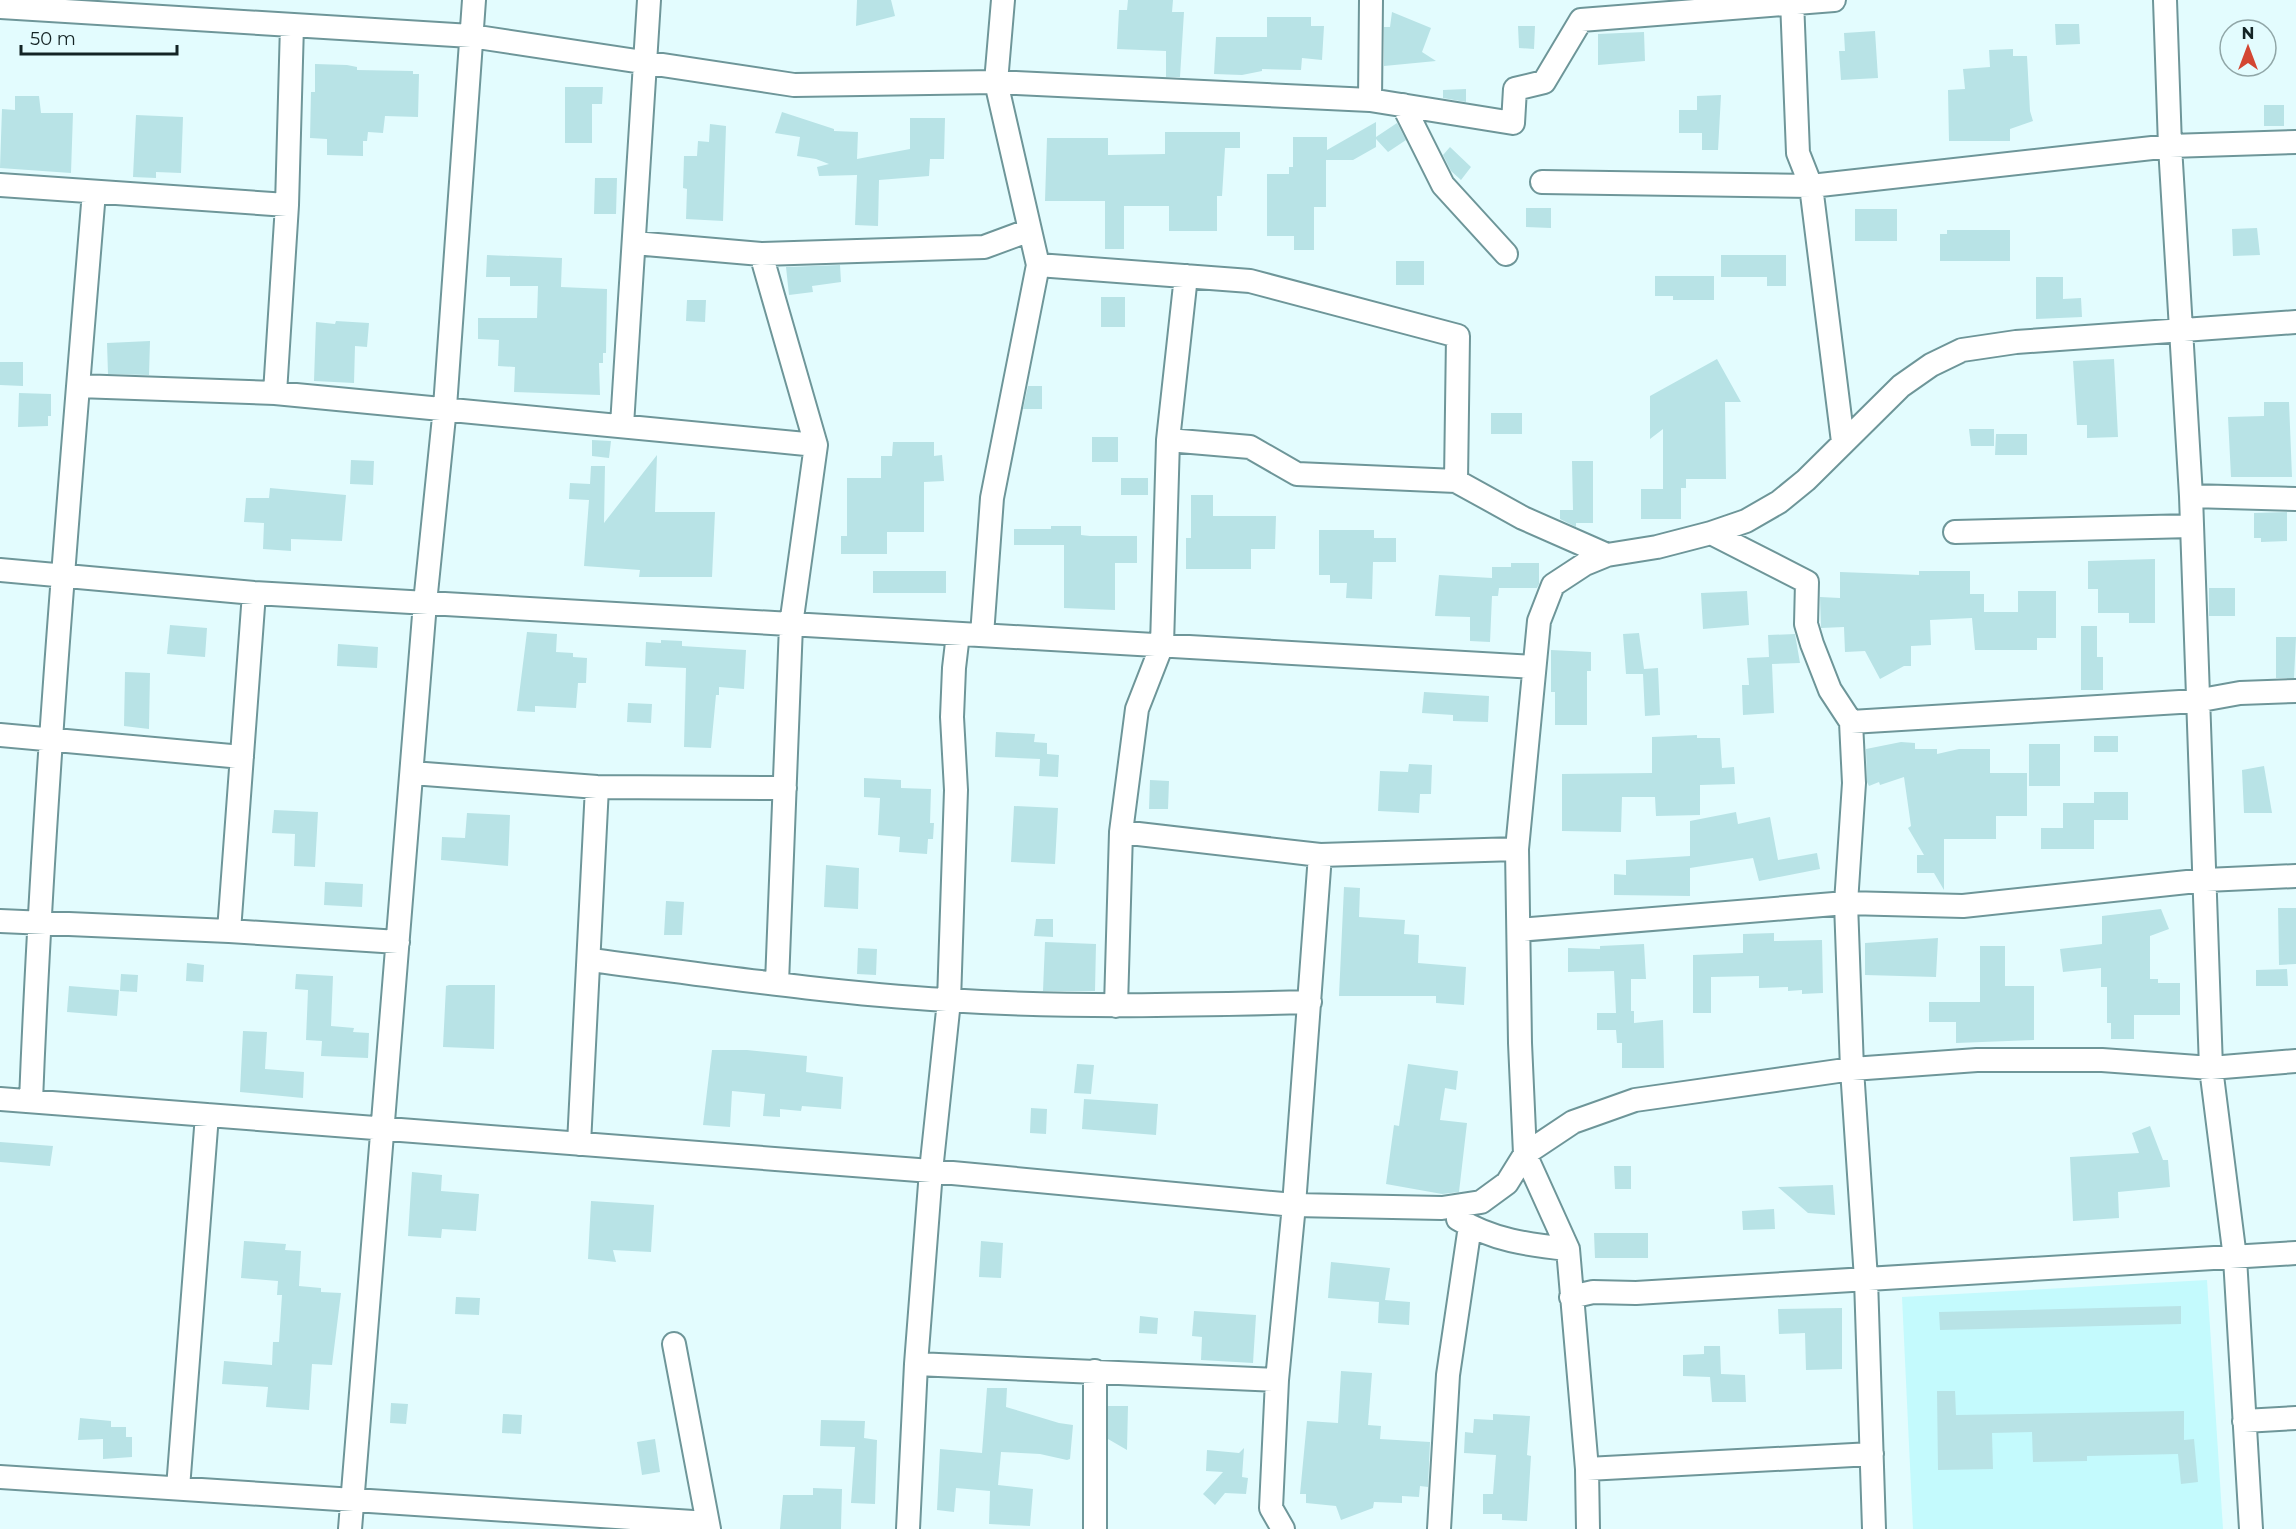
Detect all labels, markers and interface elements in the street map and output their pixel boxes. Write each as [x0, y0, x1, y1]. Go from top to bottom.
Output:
scale bar [21, 18, 177, 56]
north arrow [2218, 18, 2278, 78]
text: N [2242, 24, 2254, 43]
text: 50 m [30, 28, 76, 50]

